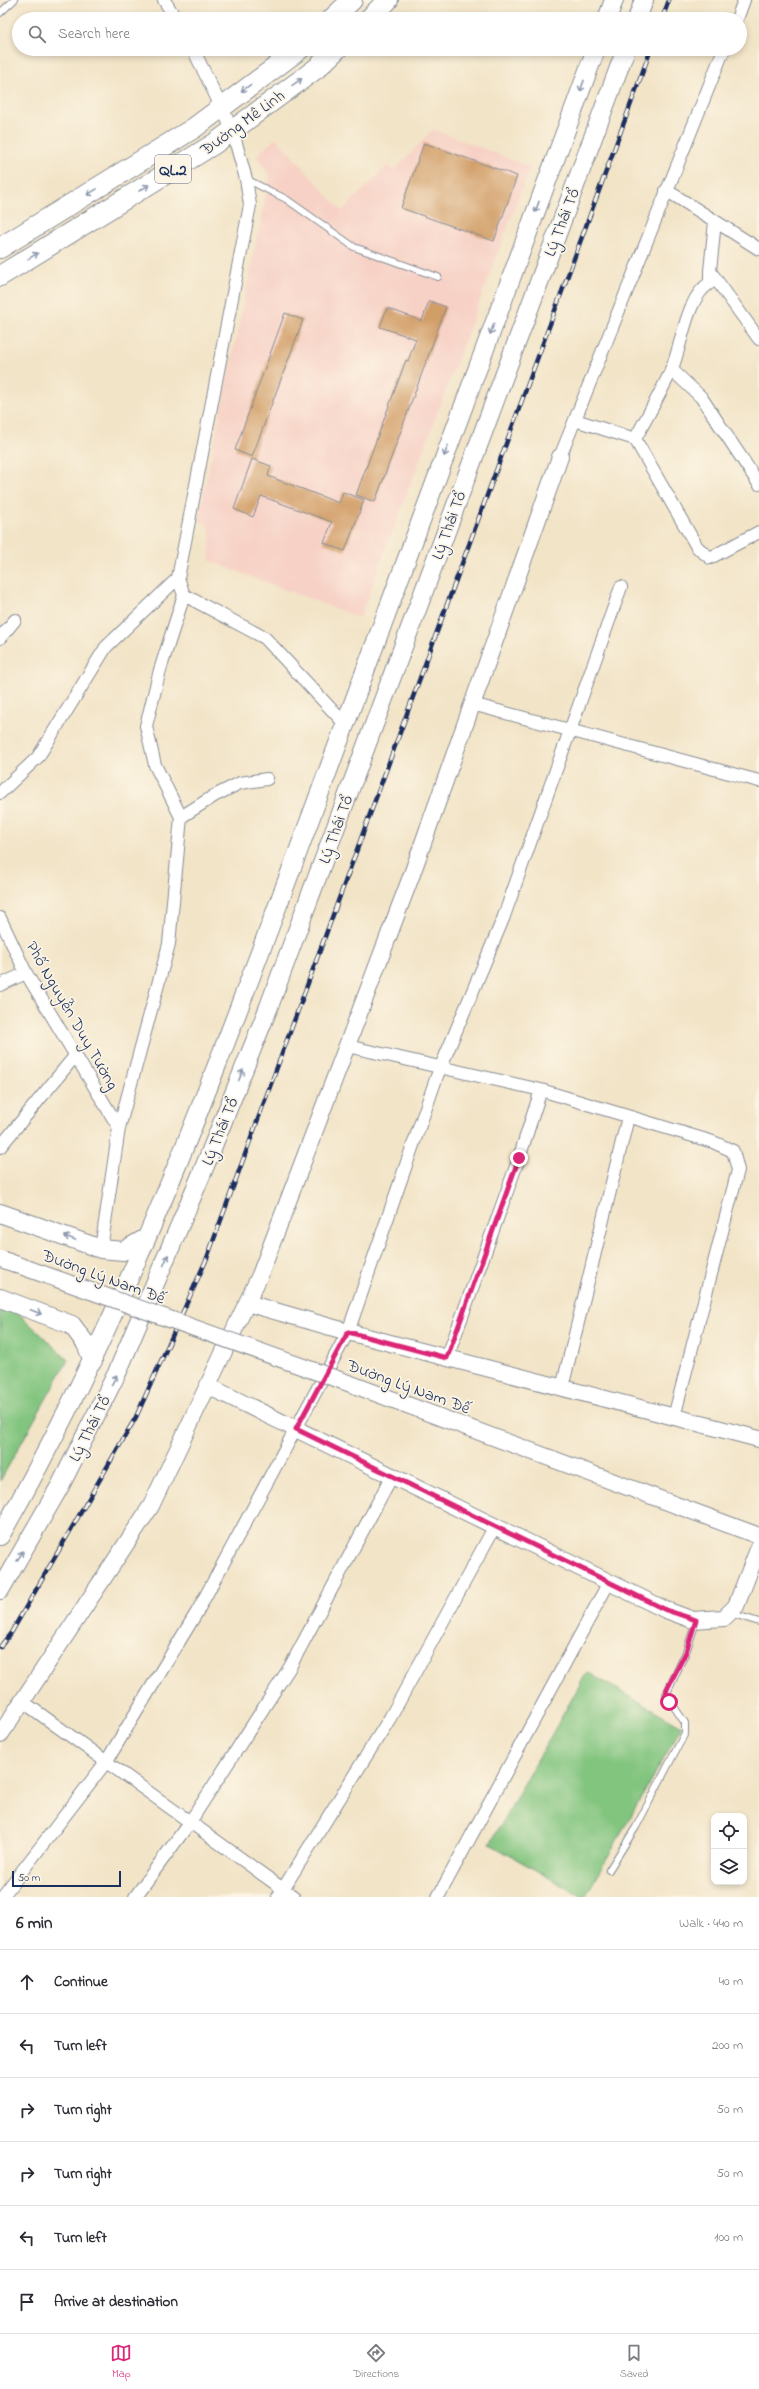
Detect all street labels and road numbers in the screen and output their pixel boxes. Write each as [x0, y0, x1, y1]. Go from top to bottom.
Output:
street label: Đường Mê Linh [195, 84, 292, 165]
road number: QL.2 [155, 155, 191, 183]
street label: Lý Thái Tổ [538, 184, 588, 261]
street label: Lý Thái Tổ [425, 487, 474, 564]
street label: Lý Thái Tổ [312, 791, 361, 868]
street label: Phố Nguyễn Duy Tường [17, 937, 125, 1096]
street label: Lý Thái Tổ [195, 1094, 246, 1170]
street label: Đường Lý Nam Đế [37, 1243, 170, 1314]
street label: Đường Lý Nam Đế [342, 1353, 475, 1424]
street label: Lý Thái Tổ [63, 1391, 119, 1467]

